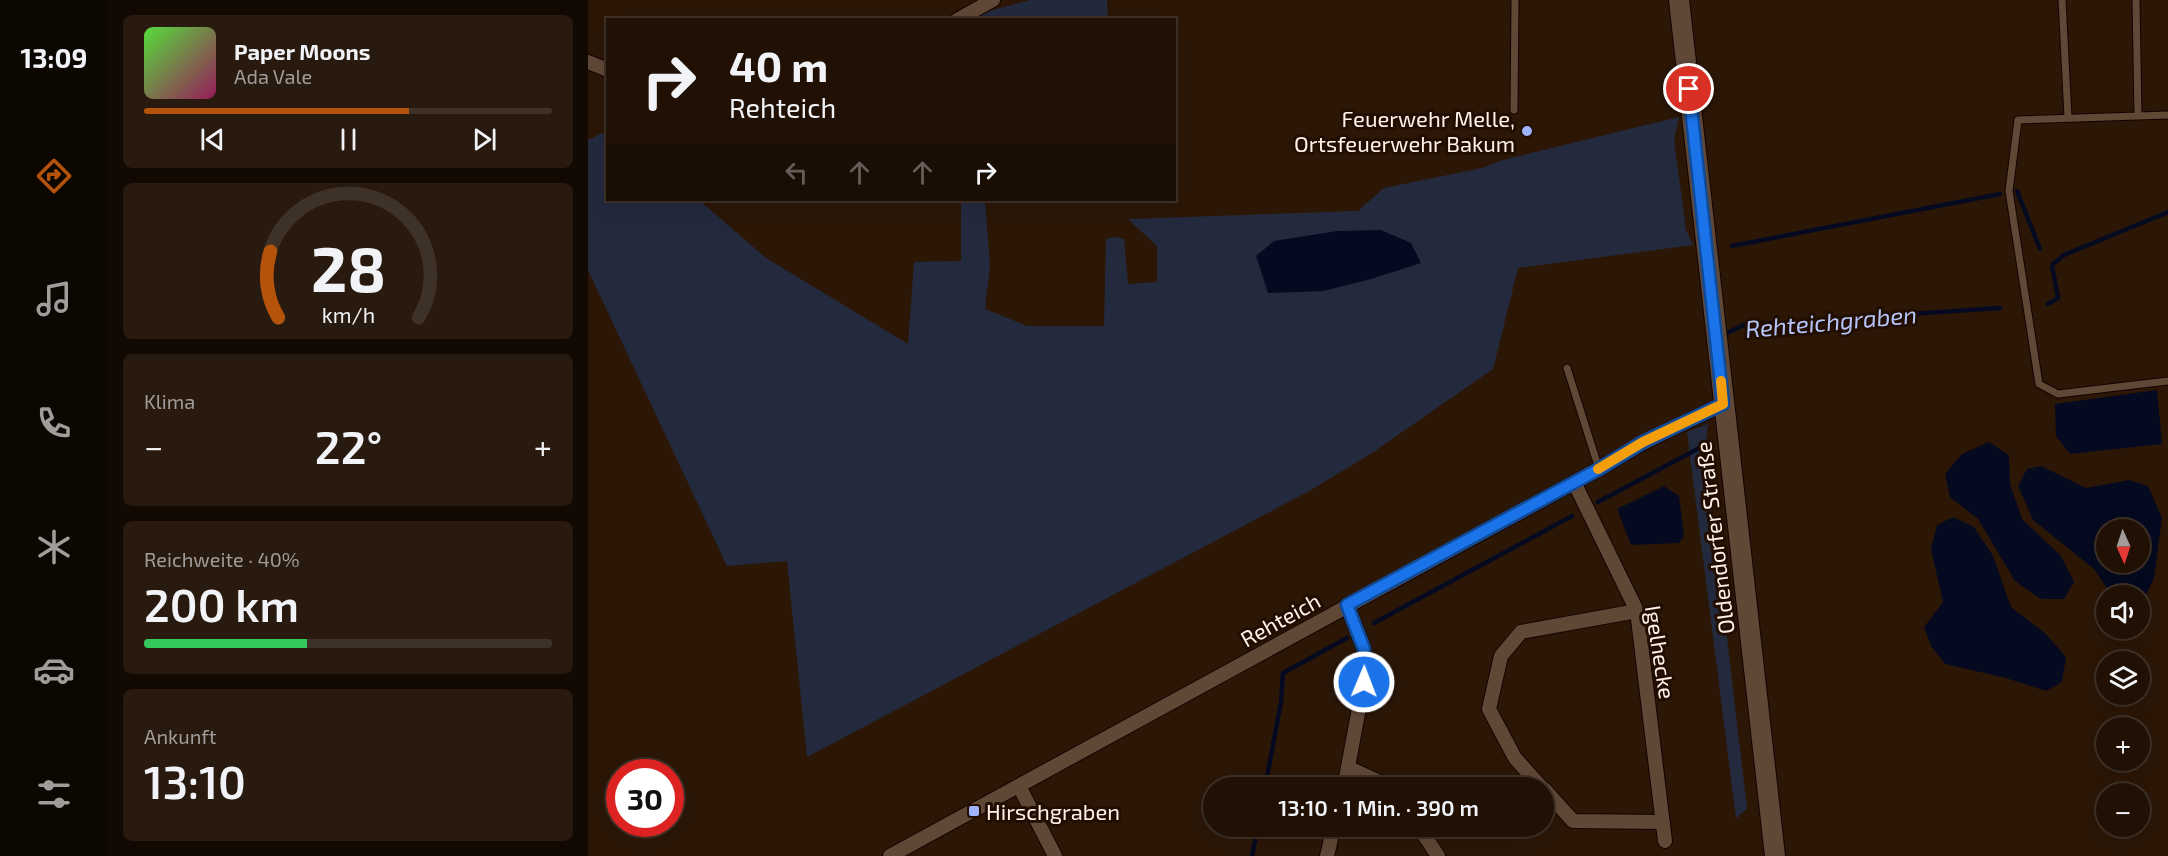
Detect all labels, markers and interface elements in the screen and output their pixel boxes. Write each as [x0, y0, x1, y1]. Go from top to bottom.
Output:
text: Paper Moons [234, 38, 370, 64]
text: 40 m [729, 40, 828, 90]
text: 13:09 [21, 41, 87, 73]
icon: right [630, 42, 708, 120]
pin [1663, 63, 1714, 114]
text: Ada Vale [234, 64, 312, 88]
icon: arrive [1672, 72, 1705, 105]
text: Rehteich [729, 91, 836, 123]
place label: Feuerwehr Melle, Ortsfeuerwehr Bakum [1294, 105, 1515, 156]
icon: previous [196, 123, 229, 156]
icon: pause [332, 123, 365, 156]
icon: next [468, 123, 501, 156]
marker: Feuerwehr Melle, Ortsfeuerwehr Bakum [1520, 124, 1534, 138]
icon: directions [33, 155, 75, 197]
icon: left [780, 156, 813, 189]
icon: ahead [843, 156, 876, 189]
icon: ahead [906, 156, 939, 189]
icon: right [969, 156, 1002, 189]
text: 28 [310, 230, 386, 305]
icon: music [33, 278, 75, 320]
water label: Rehteichgraben [1744, 299, 1918, 343]
text: km/h [321, 302, 375, 327]
text: Klima [144, 389, 195, 413]
icon: phone [33, 402, 75, 444]
text: 22° [315, 419, 382, 473]
text: − [144, 426, 163, 466]
text: + [534, 426, 552, 466]
street label: Oldendorfer Straße [1689, 440, 1739, 636]
north arrow [2096, 519, 2150, 573]
map controls [2096, 519, 2150, 837]
icon: climate [33, 526, 75, 568]
text: Reichweite · 40% [144, 547, 300, 571]
text: 200 km [144, 577, 299, 631]
button: sound [2096, 585, 2150, 639]
street label: Rehteich [1236, 586, 1324, 652]
street label: Igelhecke [1641, 603, 1681, 701]
icon: car [33, 649, 75, 691]
position arrow [1332, 650, 1396, 714]
button: layers [2096, 651, 2150, 705]
button: + [2096, 717, 2150, 771]
text: Ankunft [144, 724, 216, 748]
text: 13:10 [144, 754, 246, 808]
speed limit sign: 30 [606, 759, 684, 837]
icon: filters [33, 773, 75, 815]
button: − [2096, 783, 2150, 837]
text: 13:10 · 1 Min. · 390 m [1278, 794, 1479, 820]
place label: Hirschgraben [986, 798, 1120, 824]
marker: Hirschgraben [967, 804, 981, 818]

